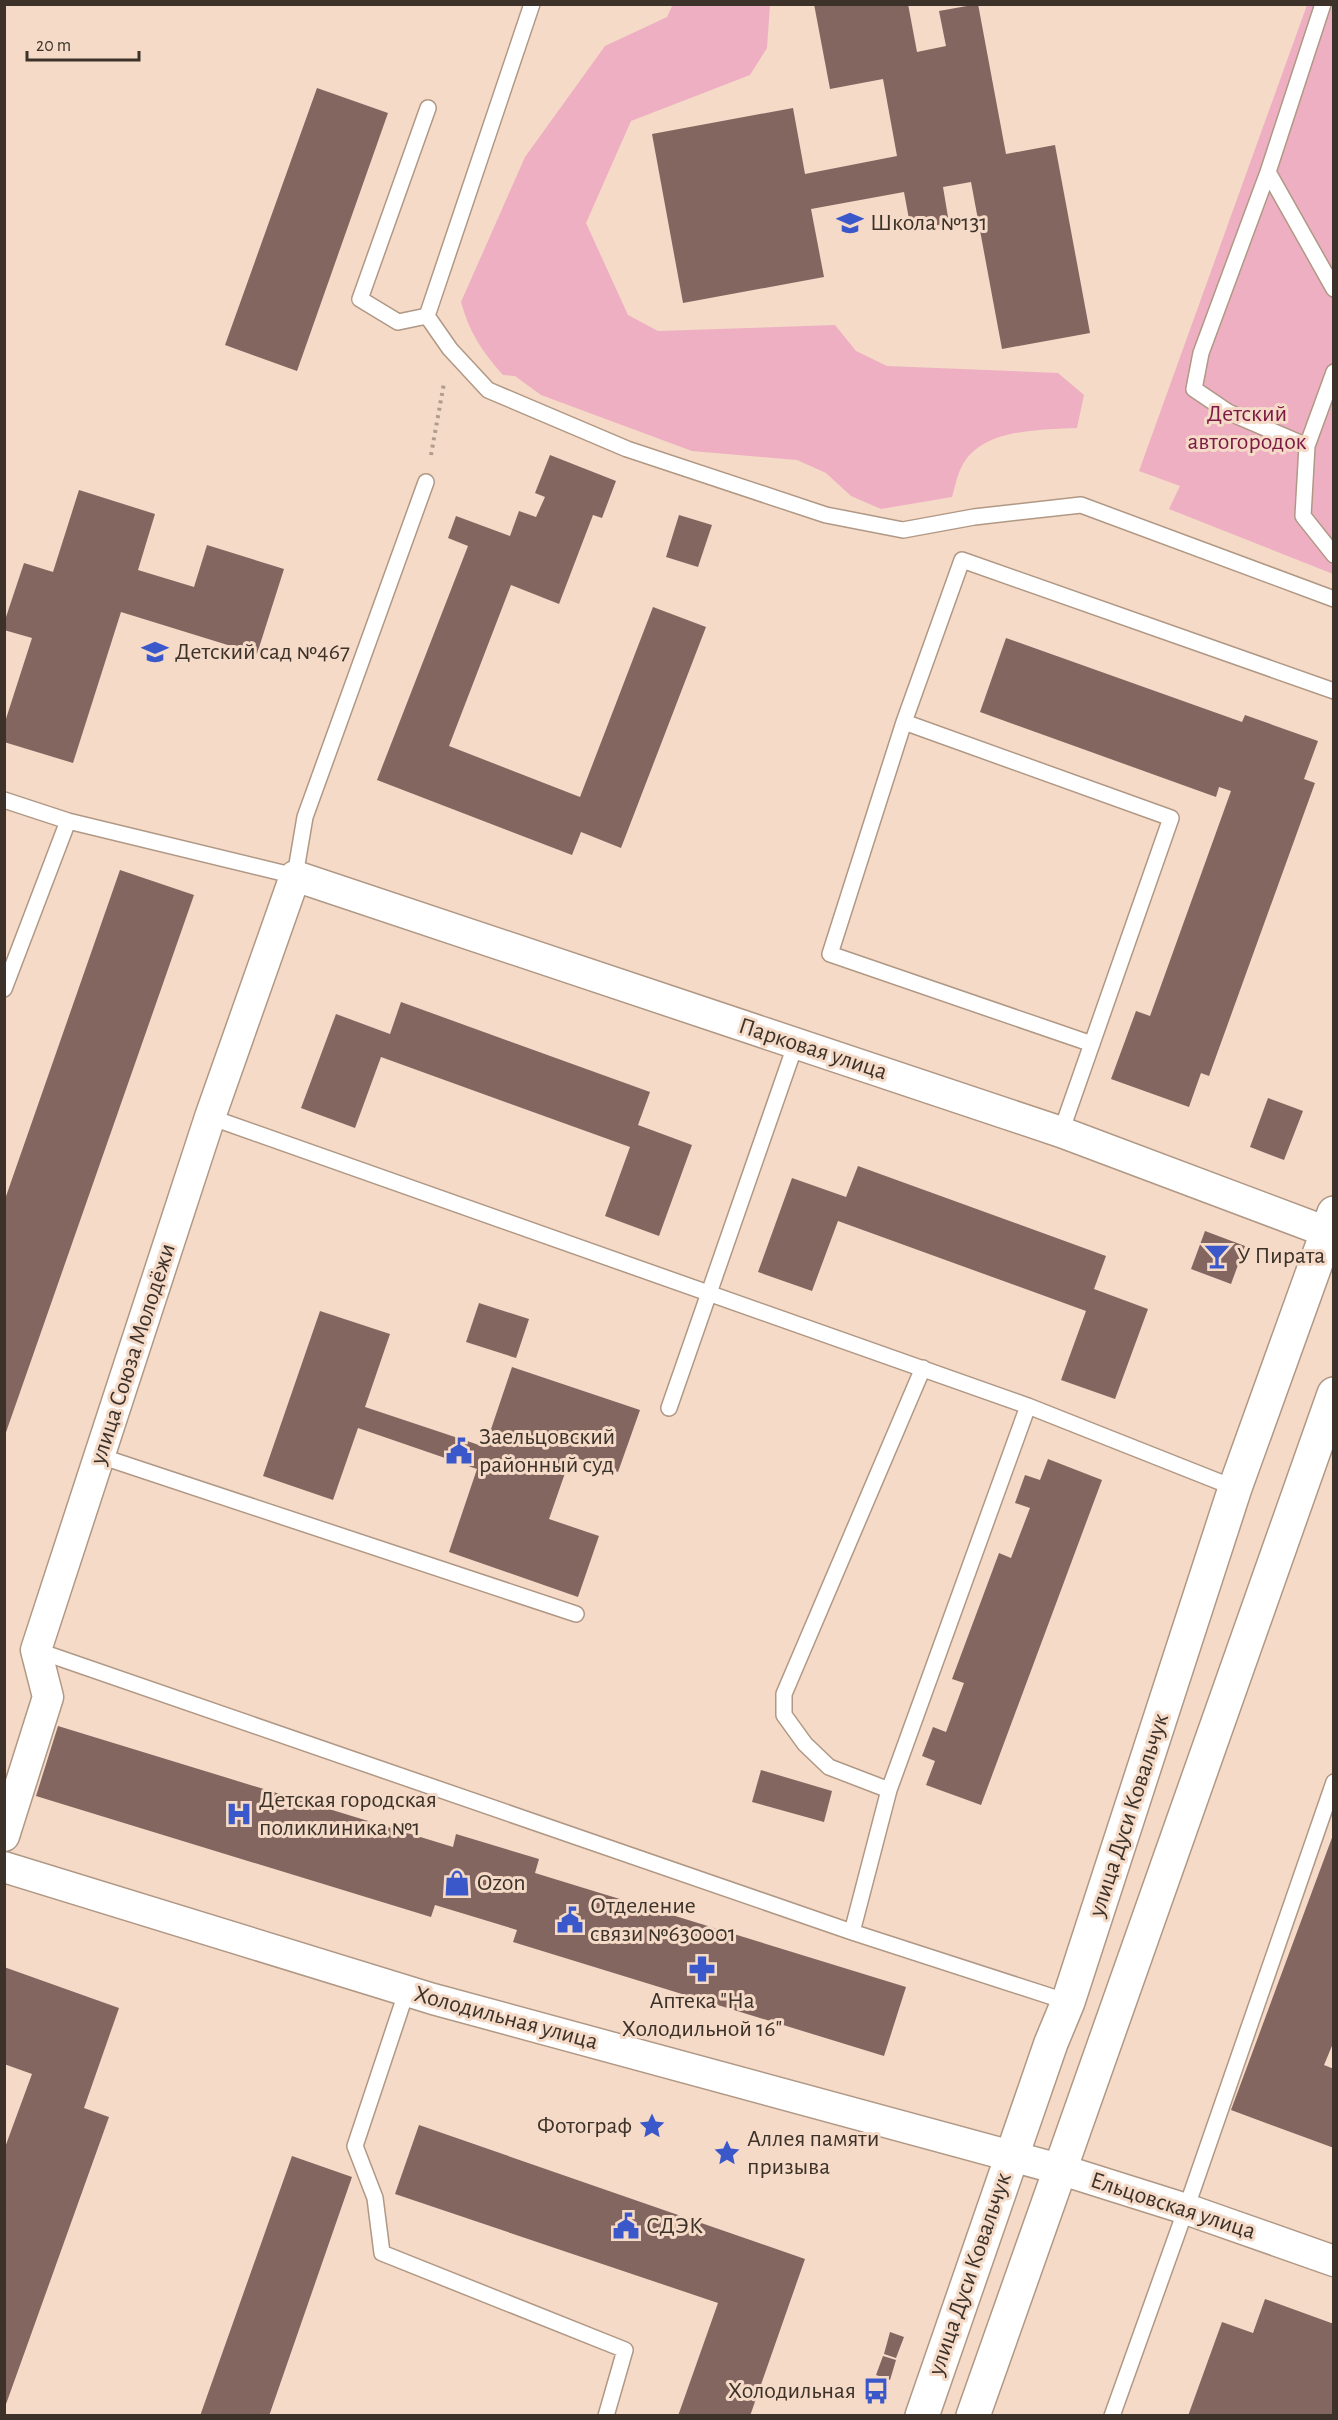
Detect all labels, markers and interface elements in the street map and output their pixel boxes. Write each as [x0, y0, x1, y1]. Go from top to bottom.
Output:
scale bar [27, 24, 140, 62]
text: 20 m [36, 37, 71, 55]
school or university icon: Школа №131 [835, 208, 865, 238]
place label: Школа №131 [870, 211, 988, 235]
park label: Детский автогородок [1187, 402, 1307, 454]
school or university icon: Детский сад №467 [140, 637, 170, 667]
place label: Детский сад №467 [175, 640, 350, 664]
street label: Парковая улица [736, 1014, 890, 1084]
street label: улица Союза Молодёжи [86, 1241, 180, 1468]
bar icon: У Пирата [1202, 1241, 1232, 1271]
place label: У Пирата [1237, 1244, 1325, 1268]
place label: Заельцовский районный суд [479, 1425, 615, 1477]
public building icon: Заельцовский районный суд [444, 1436, 474, 1466]
street label: улица Дуси Ковальчук [1084, 1710, 1173, 1921]
place label: Детская городская поликлиника №1 [259, 1788, 437, 1840]
hospital icon: Детская городская поликлиника №1 [224, 1799, 254, 1829]
shop icon: Ozon [442, 1868, 472, 1898]
place label: Ozon [477, 1871, 526, 1895]
place label: Отделение связи №630001 [590, 1894, 736, 1946]
public building icon: Отделение связи №630001 [555, 1905, 585, 1935]
pharmacy icon: Аптека "На Холодильной 16" [687, 1954, 717, 1984]
street label: Холодильная улица [412, 1982, 600, 2054]
place label: Аптека "На Холодильной 16" [622, 1989, 782, 2041]
place icon: Фотограф [637, 2111, 667, 2141]
place label: Фотограф [537, 2114, 632, 2138]
place label: Аллея памяти призыва [747, 2127, 879, 2179]
place icon: Аллея памяти призыва [712, 2138, 742, 2168]
street label: Ельцовская улица [1087, 2168, 1259, 2244]
street label: улица Дуси Ковальчук [924, 2170, 1016, 2379]
public building icon: СДЭК [611, 2211, 641, 2241]
place label: СДЭК [646, 2214, 703, 2238]
bus stop icon: Холодильная [861, 2376, 891, 2406]
place label: Холодильная [728, 2379, 856, 2403]

